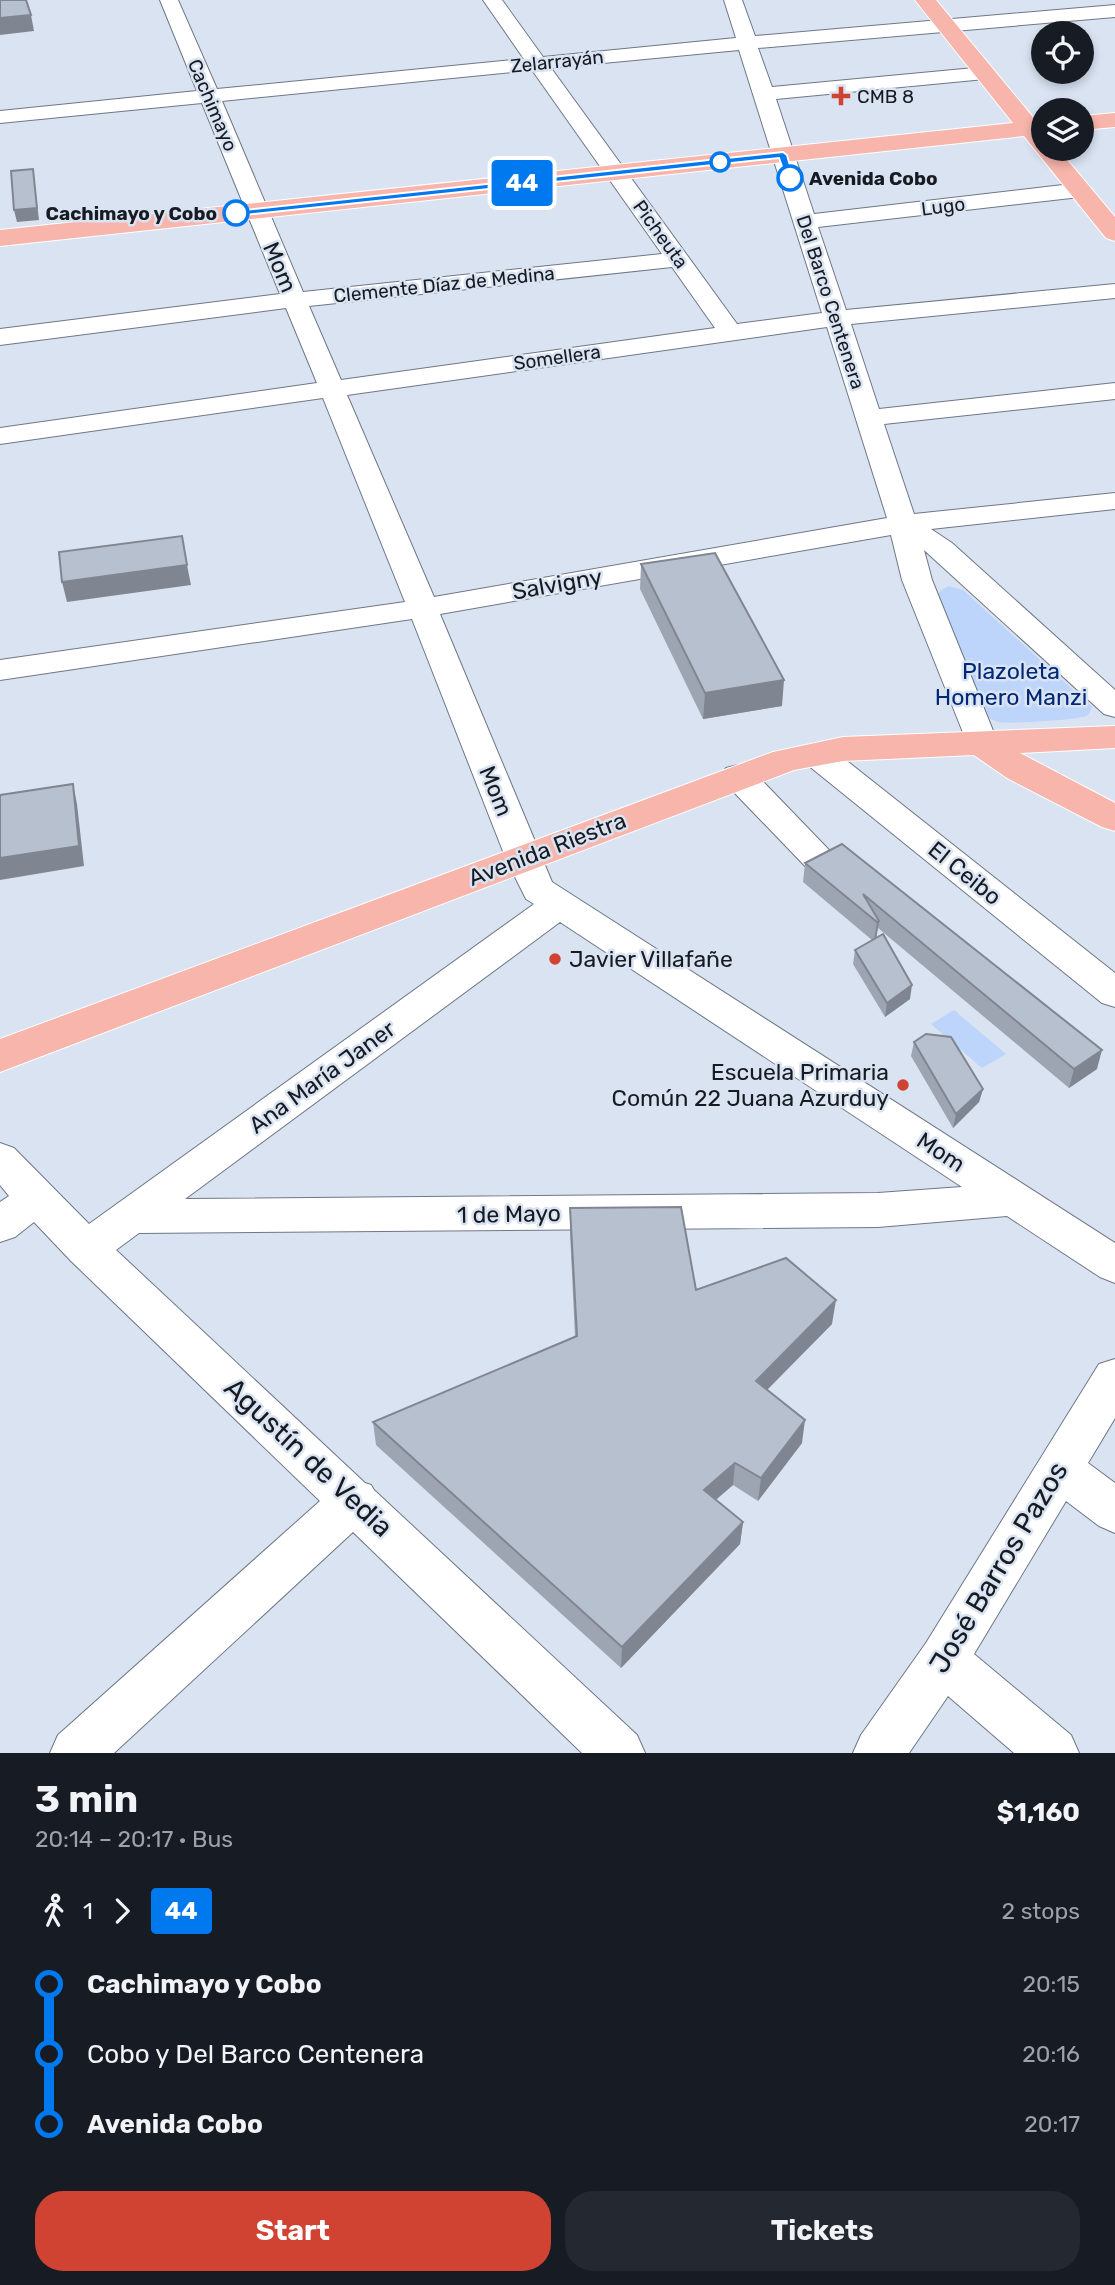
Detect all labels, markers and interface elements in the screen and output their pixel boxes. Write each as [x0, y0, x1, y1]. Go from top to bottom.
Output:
map controls [1031, 21, 1094, 161]
button: locate [1031, 21, 1094, 84]
street label: Zelarrayán [509, 45, 605, 78]
street label: Cachimayo [183, 56, 242, 155]
place label: CMB 8 [857, 85, 914, 108]
marker: CMB 8 [831, 86, 851, 106]
button: layers [1031, 98, 1094, 161]
unlabelled marker [710, 152, 730, 172]
line badge: 44 [490, 160, 554, 206]
marker: Avenida Cobo [777, 165, 803, 191]
place label: Avenida Cobo [809, 167, 938, 190]
text: 44 [506, 169, 538, 197]
street label: Lugo [920, 192, 966, 221]
street label: Picheuta [628, 196, 693, 273]
marker: Cachimayo y Cobo [223, 200, 249, 226]
place label: Cachimayo y Cobo [46, 202, 217, 225]
street label: Del Barco Centenera [792, 212, 870, 392]
street label: Mom [257, 238, 303, 296]
street label: Clemente Díaz de Medina [332, 261, 556, 308]
street label: Somellera [512, 340, 602, 375]
street label: Salvigny [510, 562, 604, 606]
park label: Plazoleta Homero Manzi [935, 657, 1087, 711]
street label: Mom [473, 762, 519, 820]
street label: Avenida Riestra [464, 806, 630, 892]
street label: El Ceibo [923, 835, 1007, 911]
place label: Javier Villafañe [569, 945, 733, 973]
marker: Javier Villafañe [547, 951, 563, 967]
street label: Ana María Janer [243, 1014, 401, 1139]
place label: Escuela Primaria Común 22 Juana Azurduy [612, 1058, 889, 1112]
marker: Escuela Primaria Común 22 Juana Azurduy [895, 1077, 911, 1093]
street label: Mom [912, 1126, 970, 1178]
street label: 1 de Mayo [457, 1199, 561, 1229]
street label: Agustín de Vedia [218, 1371, 400, 1544]
street label: José Barros Pazos [922, 1456, 1075, 1679]
text: 3 min [35, 1776, 138, 1822]
text: $1,160 [997, 1797, 1080, 1828]
text: 20:14 – 20:17 · Bus [35, 1825, 233, 1853]
icon: walk [35, 1892, 73, 1930]
icon: forward [103, 1892, 141, 1930]
text: 1 [83, 1897, 93, 1925]
text: 44 [165, 1897, 198, 1925]
text: 2 stops [1002, 1897, 1080, 1925]
text: Cachimayo y Cobo [87, 1969, 322, 2000]
text: 20:15 [1023, 1970, 1080, 1998]
text: Cobo y Del Barco Centenera [87, 2039, 424, 2070]
text: 20:16 [1022, 2040, 1080, 2068]
text: Avenida Cobo [87, 2109, 263, 2140]
text: 20:17 [1024, 2110, 1080, 2138]
button: Start [35, 2191, 551, 2271]
button: Tickets [565, 2191, 1080, 2271]

